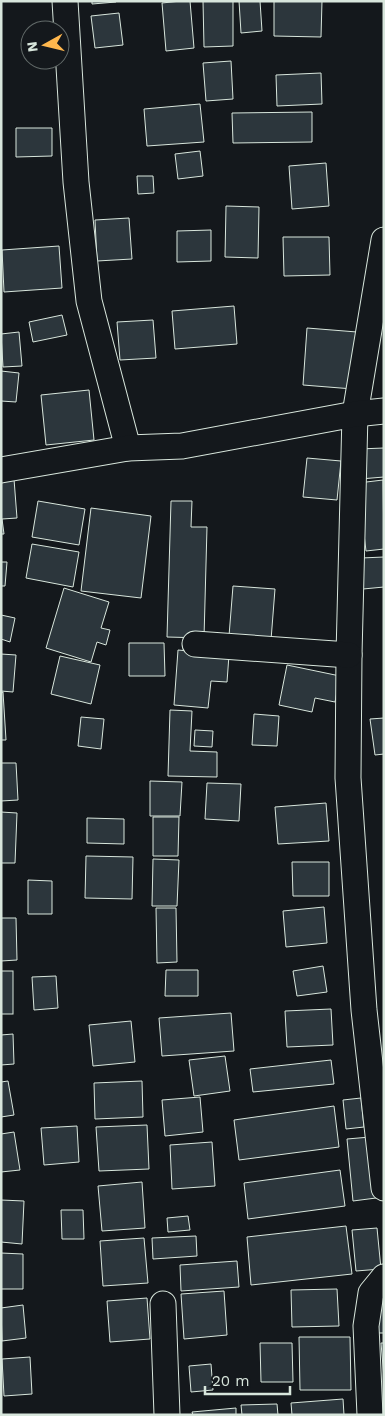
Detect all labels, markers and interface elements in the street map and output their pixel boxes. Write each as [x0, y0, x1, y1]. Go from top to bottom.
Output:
north arrow [20, 20, 70, 70]
text: N [23, 41, 41, 53]
scale bar [205, 1364, 290, 1396]
text: 20 m [212, 1372, 250, 1390]

